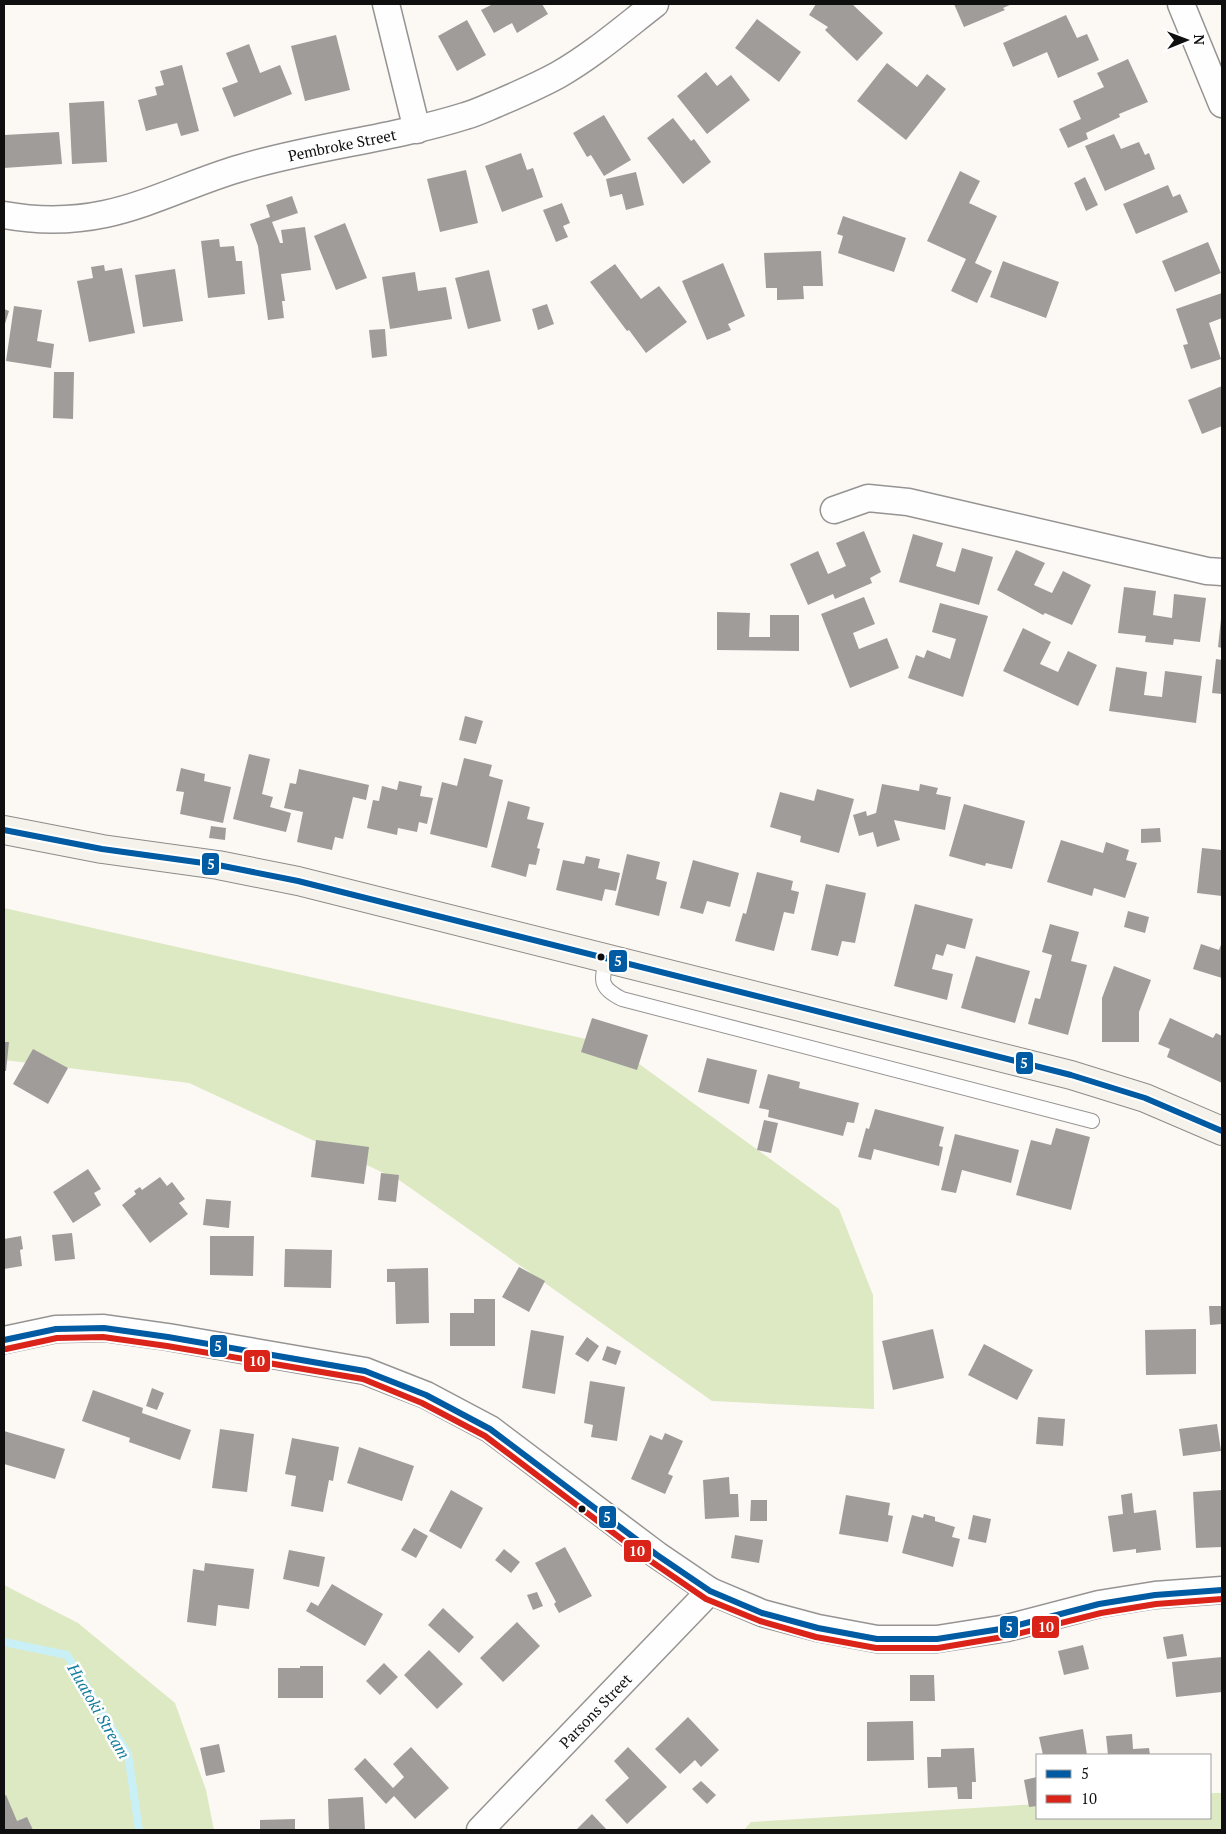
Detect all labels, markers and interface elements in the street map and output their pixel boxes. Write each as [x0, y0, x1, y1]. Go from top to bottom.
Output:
north arrow [1161, 15, 1211, 65]
text: N [1190, 34, 1209, 46]
street label: Pembroke Street [286, 124, 398, 165]
line badge: 5 [201, 852, 220, 876]
text: 5 [207, 854, 215, 873]
line badge: 5 [608, 949, 628, 973]
text: 5 [614, 951, 622, 970]
unlabelled marker [596, 952, 606, 962]
line badge: 5 [1015, 1051, 1034, 1075]
text: 5 [1020, 1053, 1028, 1072]
line badge: 5 [209, 1334, 228, 1358]
text: 5 [214, 1336, 222, 1355]
line badge: 10 [243, 1349, 271, 1373]
text: 10 [249, 1351, 265, 1370]
unlabelled marker [577, 1504, 587, 1514]
line badge: 5 [598, 1505, 617, 1529]
text: 5 [603, 1507, 611, 1526]
line badge: 10 [623, 1539, 652, 1563]
text: 10 [629, 1541, 645, 1560]
line badge: 5 [999, 1615, 1019, 1639]
line badge: 10 [1031, 1615, 1060, 1639]
text: 5 [1005, 1617, 1013, 1636]
text: 10 [1038, 1617, 1054, 1636]
water label: Huatoki Stream [62, 1658, 135, 1763]
street label: Parsons Street [555, 1668, 636, 1752]
legend [1036, 1754, 1211, 1819]
text: 5 [1081, 1763, 1089, 1783]
text: 10 [1081, 1788, 1097, 1808]

